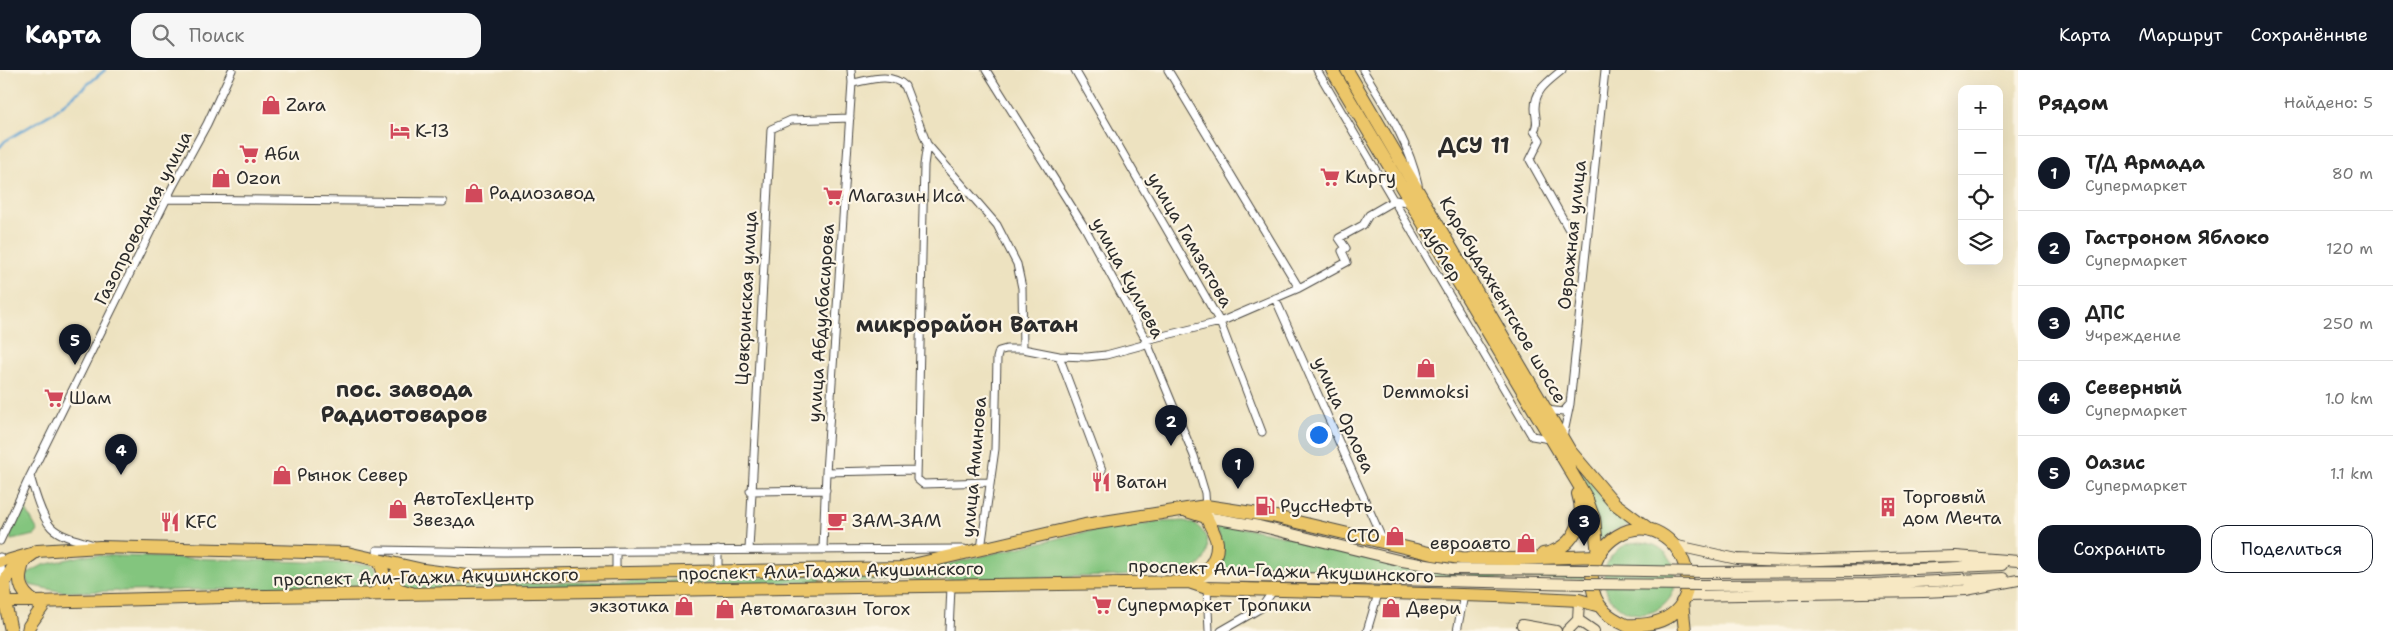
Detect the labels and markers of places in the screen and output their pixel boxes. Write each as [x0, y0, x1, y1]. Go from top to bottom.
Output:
place label: Zara [286, 93, 326, 117]
shop icon: Zara [260, 94, 282, 116]
place label: К-13 [415, 119, 450, 143]
hotel icon: К-13 [389, 120, 411, 142]
place label: Аби [264, 142, 300, 166]
supermarket icon: Аби [238, 143, 260, 165]
place label: Киргу [1345, 165, 1396, 189]
place label: Ozon [236, 166, 281, 190]
supermarket icon: Киргу [1319, 166, 1341, 188]
shop icon: Ozon [210, 167, 232, 189]
place label: Радиозавод [489, 181, 596, 205]
shop icon: Радиозавод [463, 182, 485, 204]
place label: Магазин Иса [848, 184, 965, 208]
supermarket icon: Магазин Иса [822, 185, 844, 207]
pin: 5 [59, 324, 91, 365]
shop icon: Demmoksi [1415, 357, 1437, 379]
place label: Demmoksi [1383, 380, 1469, 404]
place label: Шам [69, 386, 111, 410]
supermarket icon: Шам [43, 387, 65, 409]
pin: 2 [1155, 405, 1187, 446]
pin: 4 [105, 434, 137, 475]
pin: 1 [1222, 448, 1254, 489]
place label: Рынок Север [297, 463, 408, 487]
shop icon: Рынок Север [271, 464, 293, 486]
place label: Ватан [1116, 470, 1167, 494]
restaurant icon: Ватан [1090, 471, 1112, 493]
place label: Торговый дом Мечта [1903, 485, 2002, 530]
place label: АвтоТехЦентр Звезда [413, 487, 534, 532]
place label: РуссНефть [1280, 494, 1373, 518]
fuel station icon: РуссНефть [1254, 495, 1276, 517]
building icon: Торговый дом Мечта [1877, 496, 1899, 518]
shop icon: АвтоТехЦентр Звезда [387, 498, 409, 520]
pin: 3 [1568, 505, 1600, 546]
place label: ЗАМ-ЗАМ [852, 509, 941, 533]
place label: KFC [185, 510, 217, 534]
cafe icon: ЗАМ-ЗАМ [826, 510, 848, 532]
restaurant icon: KFC [159, 511, 181, 533]
place label: СТО [1347, 524, 1380, 548]
shop icon: СТО [1384, 525, 1406, 547]
place label: евроавто [1430, 531, 1511, 555]
shop icon: евроавто [1515, 532, 1537, 554]
place label: Супермаркет Тропики [1117, 593, 1311, 617]
place label: экзотика [589, 594, 669, 618]
supermarket icon: Супермаркет Тропики [1091, 594, 1113, 616]
shop icon: экзотика [673, 595, 695, 617]
place label: Двери [1406, 596, 1461, 620]
place label: Автомагазин Тогох [740, 597, 910, 621]
shop icon: Двери [1380, 597, 1402, 619]
shop icon: Автомагазин Тогох [714, 598, 736, 620]

